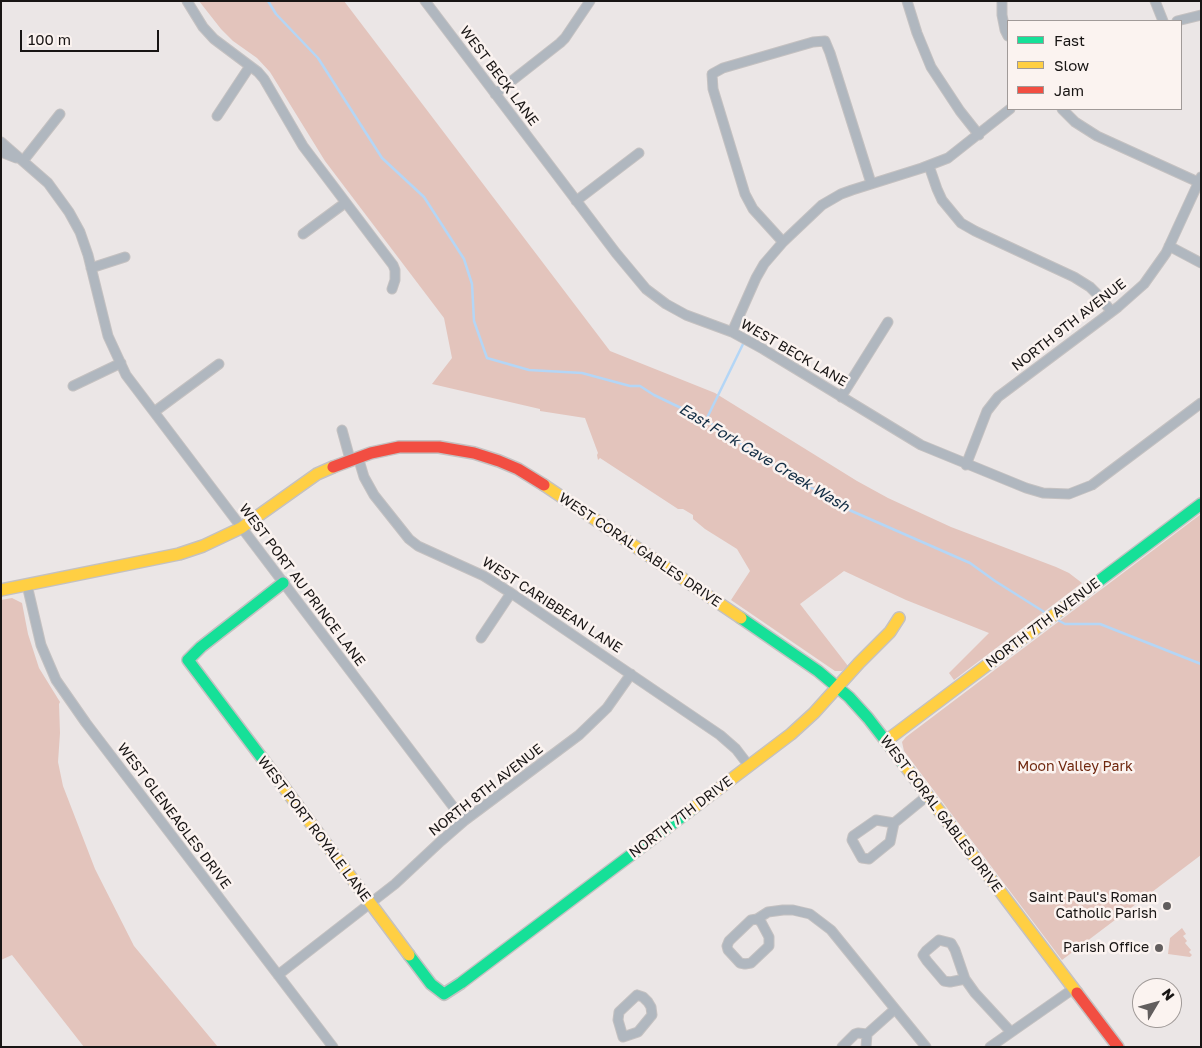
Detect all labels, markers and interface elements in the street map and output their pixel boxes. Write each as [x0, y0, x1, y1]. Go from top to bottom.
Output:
scale bar [22, 20, 161, 52]
legend [1007, 20, 1182, 110]
street label: WEST BECK LANE [456, 23, 542, 129]
text: 100 m [28, 30, 71, 48]
text: Fast [1054, 31, 1085, 49]
text: Slow [1054, 56, 1089, 74]
text: Jam [1054, 81, 1084, 99]
street label: NORTH 9TH AVENUE [1009, 275, 1129, 375]
street label: WEST BECK LANE [738, 316, 850, 390]
water label: East Fork Cave Creek Wash [676, 400, 852, 516]
street label: WEST CORAL GABLES DRIVE [556, 489, 724, 611]
street label: WEST PORT AU PRINCE LANE [235, 500, 369, 670]
street label: WEST CARIBBEAN LANE [479, 553, 625, 657]
street label: NORTH 7TH AVENUE [982, 575, 1104, 671]
street label: WEST CORAL GABLES DRIVE [876, 732, 1006, 896]
street label: WEST GLENEAGLES DRIVE [114, 740, 234, 892]
street label: NORTH 8TH AVENUE [426, 740, 546, 840]
street label: WEST PORT ROYALE LANE [254, 753, 374, 905]
park label: Moon Valley Park [1017, 759, 1133, 775]
street label: NORTH 7TH DRIVE [626, 773, 736, 861]
place label: Saint Paul's Roman Catholic Parish [1029, 890, 1157, 922]
marker: Saint Paul's Roman Catholic Parish [1161, 900, 1173, 912]
place label: Parish Office [1063, 940, 1149, 956]
marker: Parish Office [1153, 942, 1165, 954]
north arrow [1132, 978, 1182, 1028]
text: N [1159, 985, 1179, 1004]

